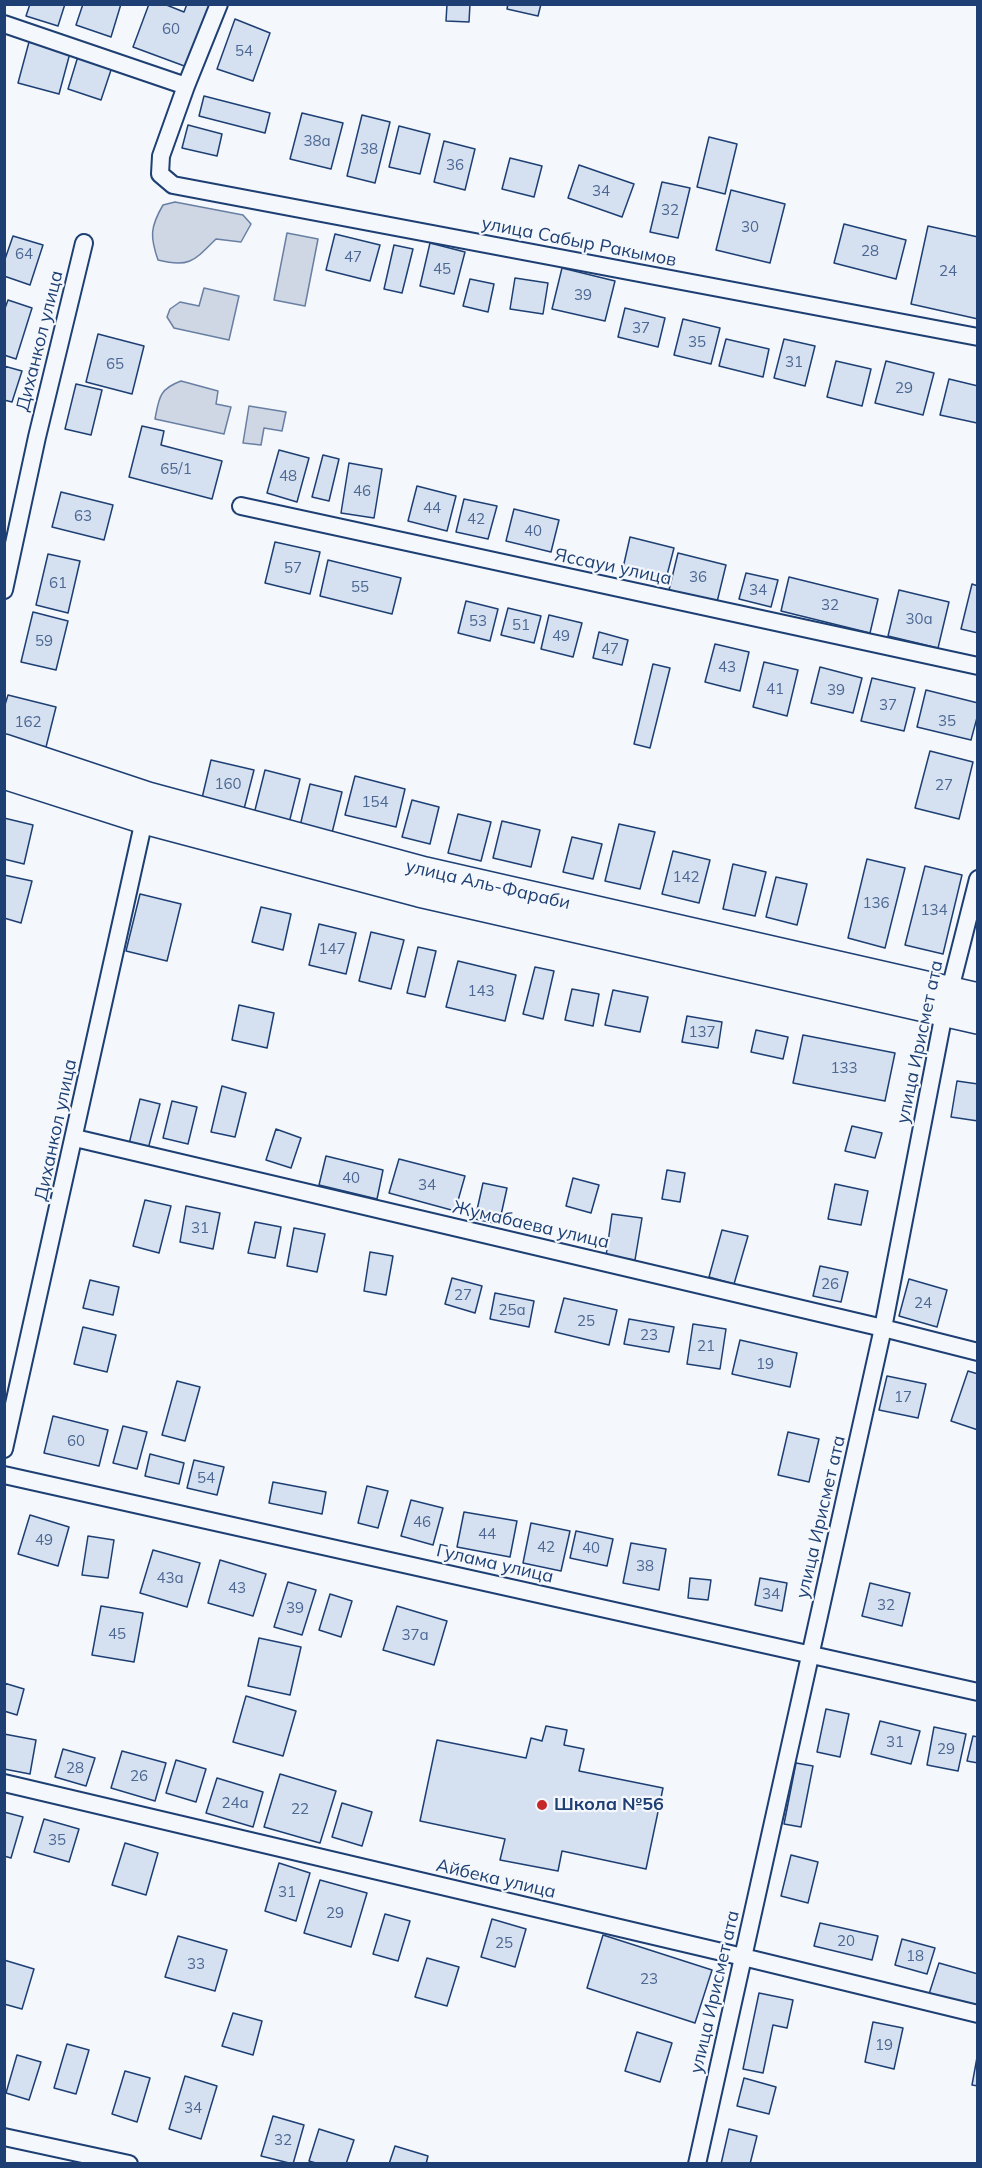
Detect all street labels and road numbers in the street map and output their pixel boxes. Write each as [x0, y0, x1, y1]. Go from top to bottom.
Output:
street label: улица Сабыр Ракымов [480, 213, 678, 271]
street label: Диханкол улица [12, 268, 68, 414]
street label: Яссауи улица [552, 544, 674, 590]
street label: улица Аль-Фараби [404, 856, 572, 914]
street label: улица Ирисмет ата [892, 958, 948, 1126]
street label: Диханкол улица [30, 1057, 82, 1203]
street label: Жумабаева улица [451, 1196, 611, 1254]
street label: улица Ирисмет ата [792, 1433, 850, 1601]
street label: Гулама улица [434, 1540, 556, 1588]
street label: Айбека улица [434, 1855, 558, 1903]
street label: улица Ирисмет ата [686, 1908, 744, 2076]

